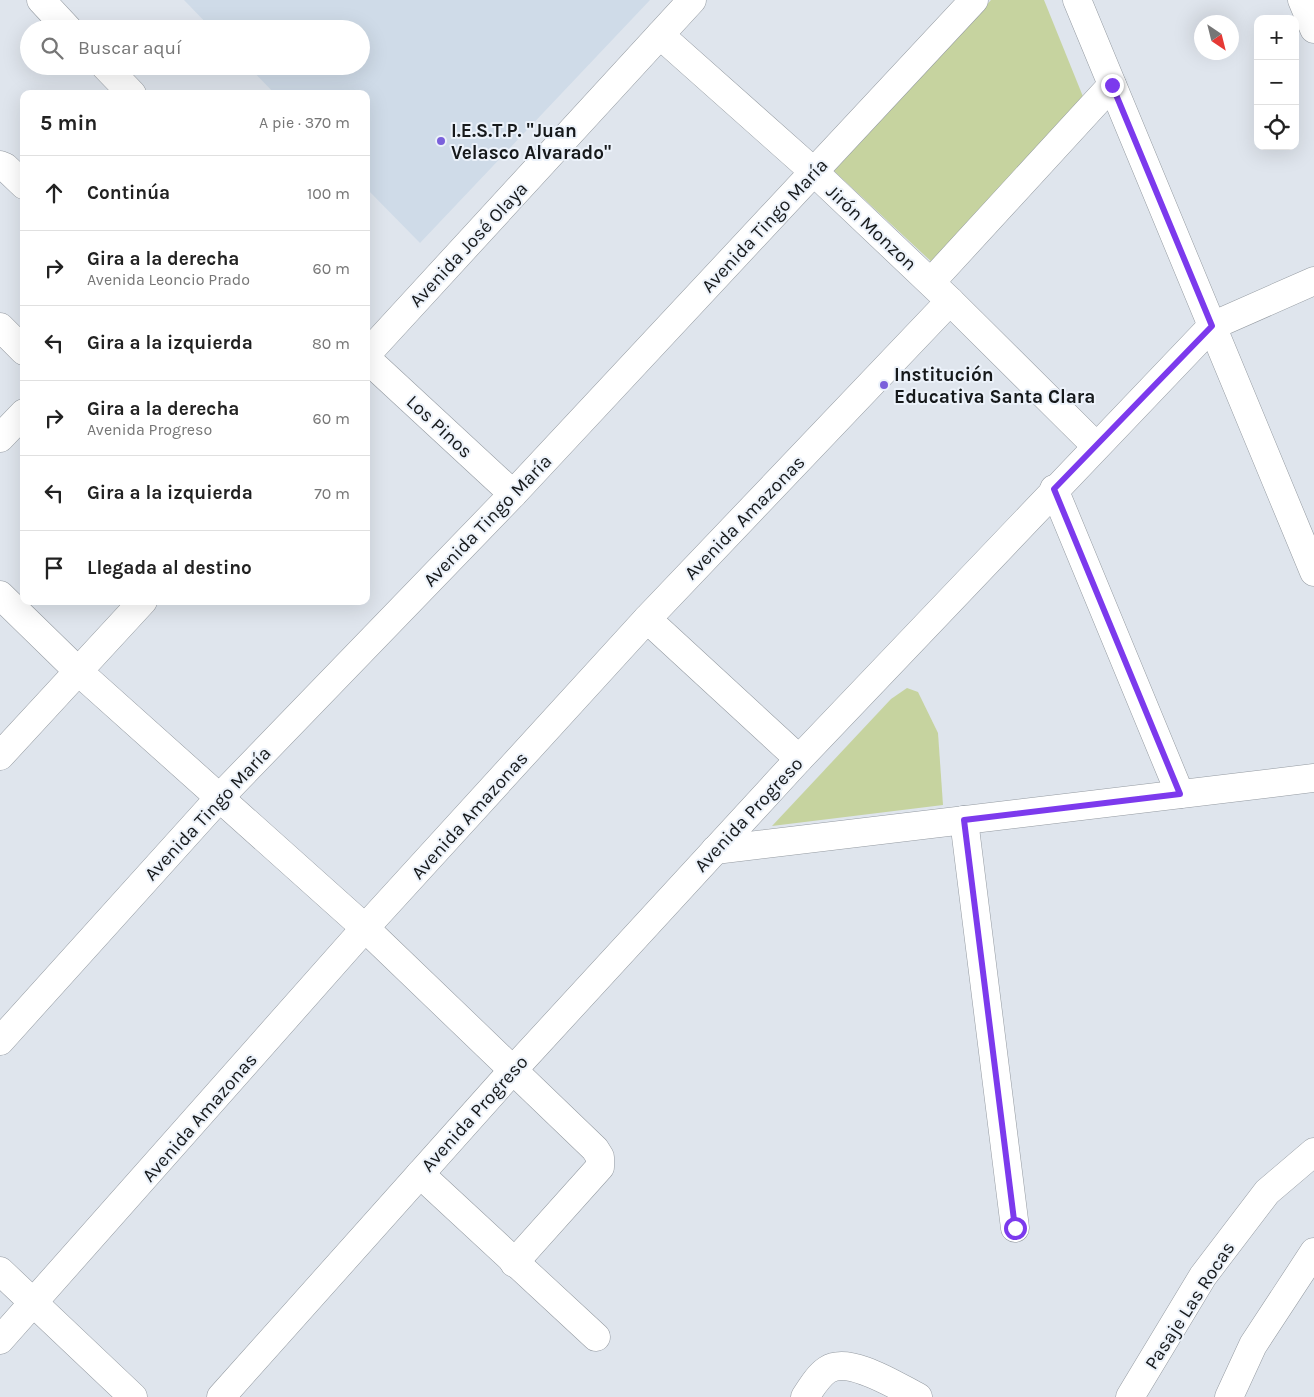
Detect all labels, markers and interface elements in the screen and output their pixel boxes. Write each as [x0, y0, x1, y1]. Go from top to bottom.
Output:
north arrow [1194, 15, 1239, 60]
map controls [1254, 15, 1299, 150]
button: + [1254, 15, 1299, 60]
search box [20, 20, 370, 75]
icon: search [38, 34, 66, 62]
text: Buscar aquí [78, 37, 182, 59]
button: − [1254, 60, 1299, 105]
route end [1101, 74, 1124, 97]
button: locate [1254, 105, 1299, 150]
text: 5 min [40, 111, 97, 135]
text: A pie · 370 m [259, 113, 350, 132]
place label: I.E.S.T.P. "Juan Velasco Alvarado" [451, 120, 611, 164]
marker: I.E.S.T.P. "Juan Velasco Alvarado" [435, 135, 447, 147]
street label: Avenida Tingo María [697, 154, 832, 297]
street label: Avenida José Olaya [405, 178, 532, 312]
icon: ahead [40, 179, 68, 207]
street label: Jirón Monzon [822, 180, 921, 275]
text: Continúa [87, 182, 170, 204]
text: 100 m [307, 184, 350, 203]
text: Gira a la derecha [87, 248, 239, 270]
icon: right [40, 254, 68, 282]
text: 60 m [313, 259, 350, 278]
text: Avenida Leoncio Prado [87, 270, 250, 289]
icon: left [40, 329, 68, 357]
text: Gira a la izquierda [87, 332, 253, 354]
text: 80 m [312, 334, 350, 353]
place label: Institución Educativa Santa Clara [894, 364, 1095, 408]
marker: Institución Educativa Santa Clara [878, 379, 890, 391]
street label: Los Pinos [402, 391, 477, 463]
text: Gira a la derecha [87, 398, 239, 420]
icon: right [40, 404, 68, 432]
text: 60 m [313, 409, 350, 428]
text: Avenida Progreso [87, 420, 212, 439]
street label: Avenida Tingo María [419, 450, 556, 591]
street label: Avenida Amazonas [680, 451, 809, 584]
icon: left [40, 479, 68, 507]
text: Gira a la izquierda [87, 482, 253, 504]
text: 70 m [314, 484, 350, 503]
icon: arrive [40, 554, 68, 582]
text: Llegada al destino [87, 557, 252, 579]
street label: Avenida Tingo María [140, 742, 275, 885]
street label: Avenida Amazonas [407, 748, 533, 884]
street label: Avenida Progreso [690, 753, 807, 877]
street label: Avenida Amazonas [138, 1049, 262, 1187]
street label: Avenida Progreso [417, 1051, 533, 1176]
route start [1004, 1217, 1027, 1240]
street label: Pasaje Las Rocas [1140, 1238, 1239, 1373]

